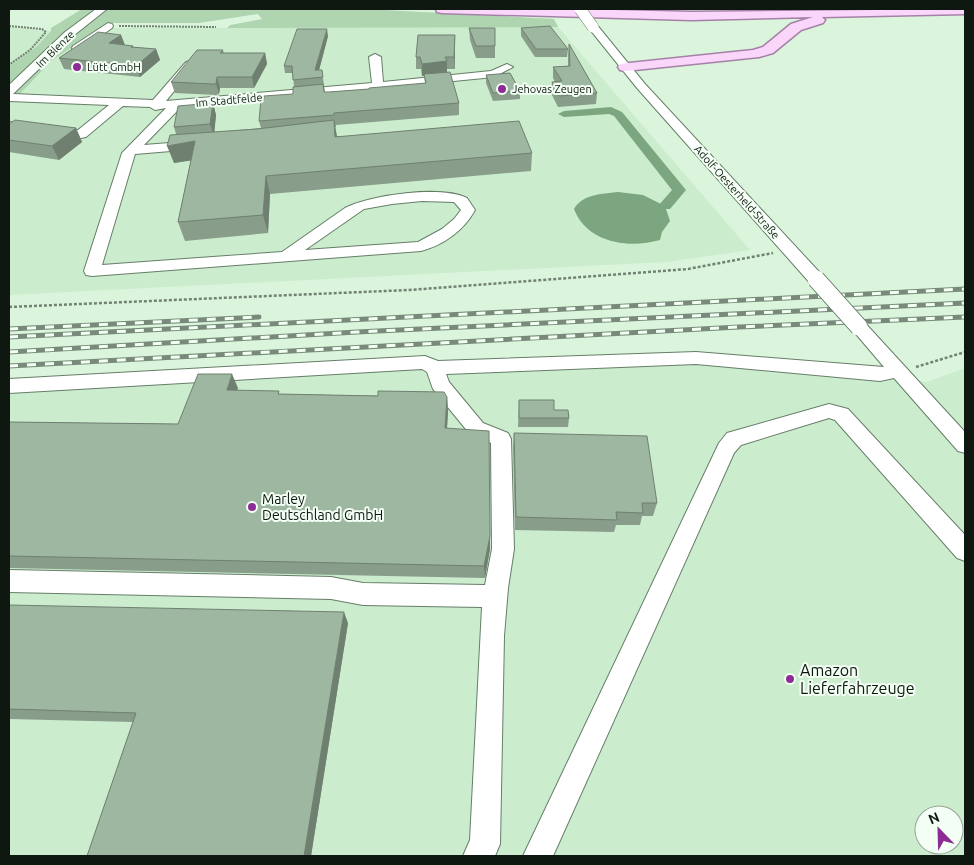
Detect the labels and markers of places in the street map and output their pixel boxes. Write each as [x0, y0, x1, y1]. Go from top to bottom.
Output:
marker: Lütt GmbH [71, 61, 83, 73]
place label: Lütt GmbH [87, 61, 141, 73]
marker: Jehovas Zeugen [496, 83, 508, 95]
place label: Jehovas Zeugen [512, 83, 592, 95]
place label: Marley Deutschland GmbH [262, 491, 383, 523]
marker: Marley Deutschland GmbH [246, 501, 258, 513]
place label: Amazon Lieferfahrzeuge [800, 661, 915, 697]
marker: Amazon Lieferfahrzeuge [784, 673, 796, 685]

